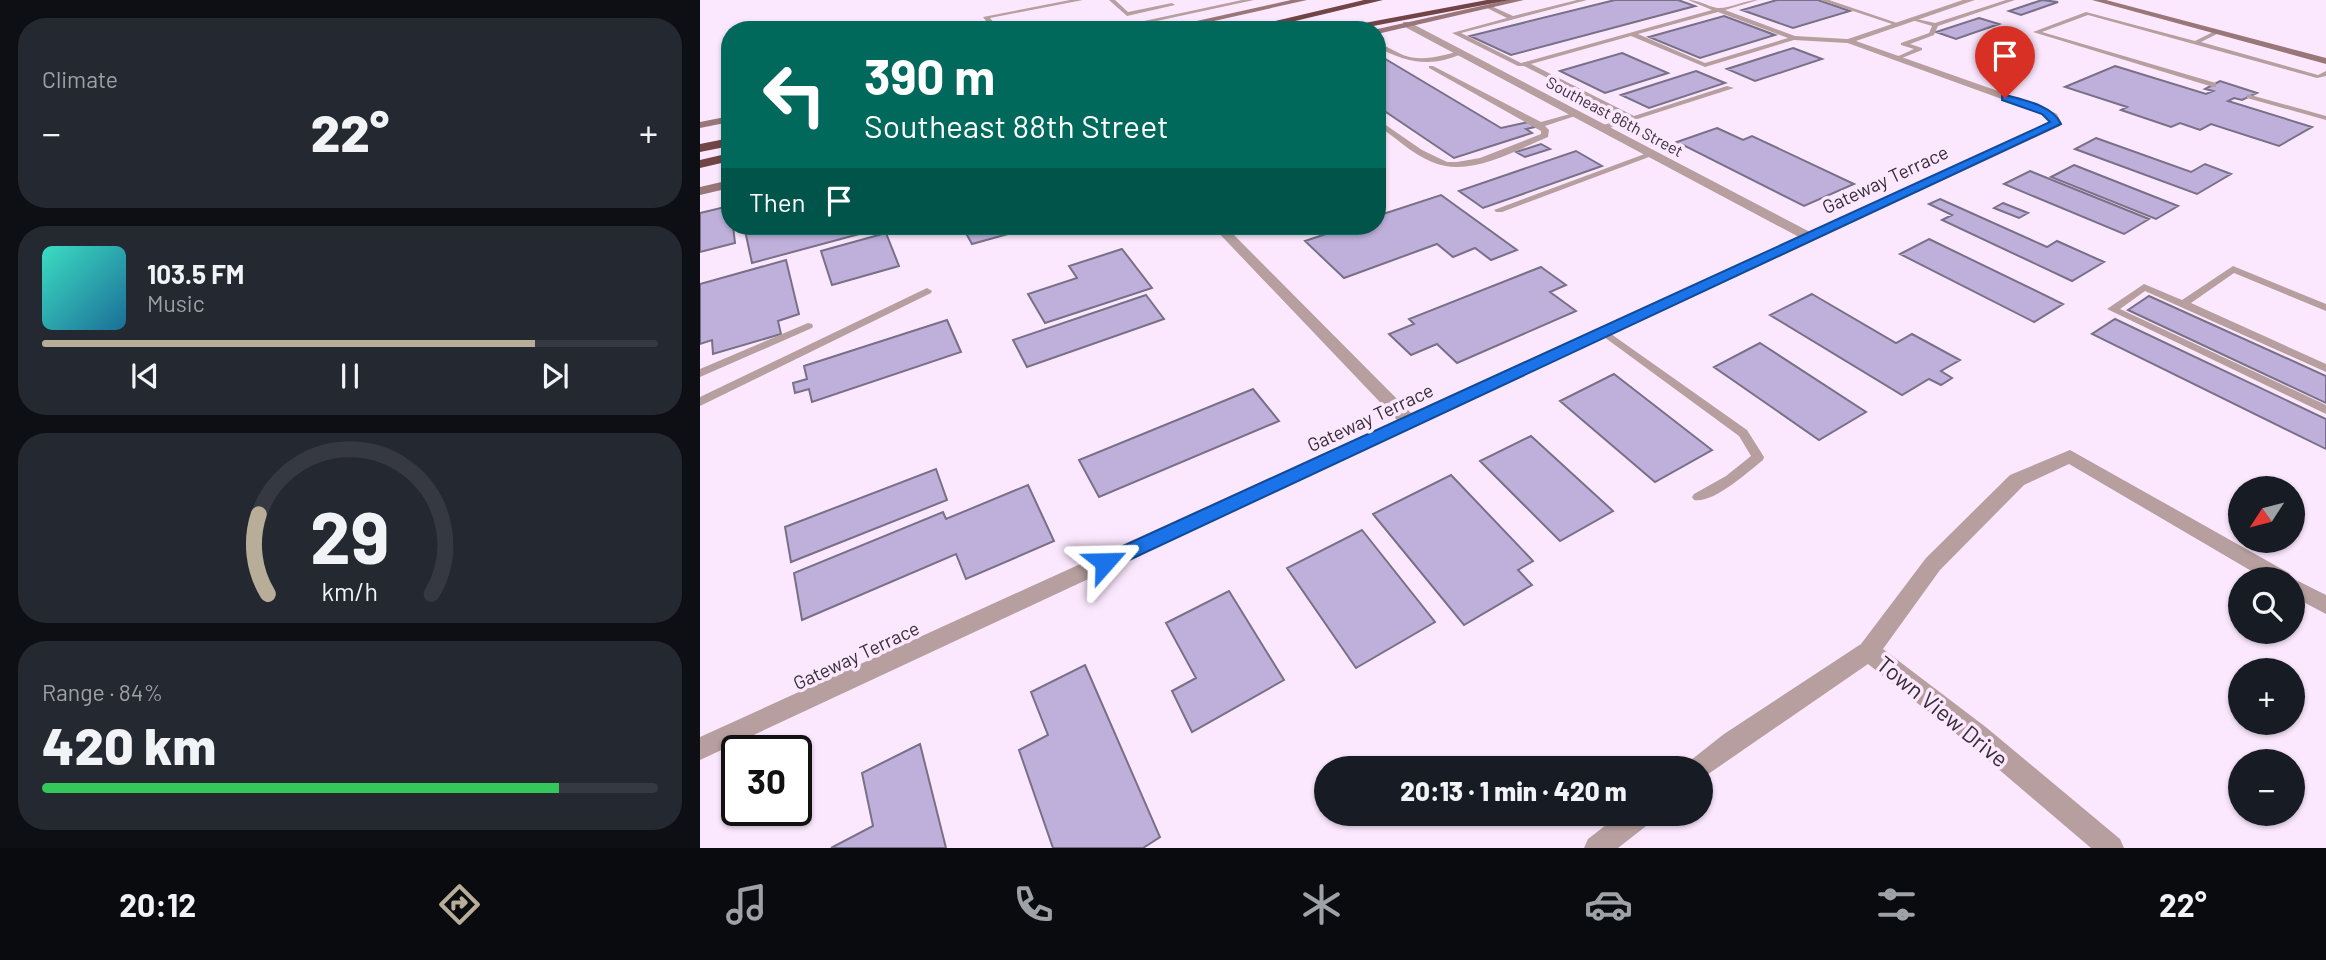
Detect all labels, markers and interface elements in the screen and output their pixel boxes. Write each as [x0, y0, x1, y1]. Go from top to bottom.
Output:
pin [1975, 26, 2035, 98]
icon: arrive [1986, 37, 2024, 75]
text: 390 m [864, 46, 995, 105]
icon: left [749, 49, 840, 140]
text: Climate [42, 65, 118, 93]
street label: Southeast 86th Street [1543, 72, 1687, 160]
text: 22° [311, 100, 389, 162]
text: Southeast 88th Street [864, 106, 1169, 144]
text: − [42, 109, 61, 155]
text: + [639, 109, 658, 155]
street label: Gateway Terrace [1818, 140, 1952, 218]
icon: arrive [820, 182, 858, 220]
text: Then [749, 186, 806, 217]
text: 103.5 FM [147, 258, 244, 289]
text: Music [147, 289, 205, 317]
icon: previous [126, 357, 164, 395]
icon: pause [331, 357, 369, 395]
icon: next [536, 357, 574, 395]
street label: Gateway Terrace [1303, 378, 1437, 456]
north arrow [2228, 476, 2305, 553]
map controls [2228, 476, 2305, 826]
text: 29 [310, 491, 390, 579]
position arrow [1068, 525, 1142, 599]
button: search [2228, 567, 2305, 644]
text: km/h [322, 576, 378, 606]
street label: Gateway Terrace [789, 616, 923, 694]
street label: Town View Drive [1872, 649, 2014, 773]
button: + [2228, 658, 2305, 735]
text: Range · 84% [42, 678, 163, 706]
text: 420 km [42, 713, 216, 775]
speed limit sign: 30 [721, 735, 812, 826]
button: − [2228, 749, 2305, 826]
text: 20:13 · 1 min · 420 m [1400, 775, 1627, 806]
icon: directions [435, 880, 484, 929]
icon: music [722, 880, 771, 929]
icon: phone [1009, 880, 1058, 929]
icon: climate [1297, 880, 1346, 929]
icon: car [1584, 880, 1633, 929]
icon: filters [1872, 880, 1921, 929]
text: 20:12 [119, 885, 196, 923]
text: 22° [2159, 885, 2207, 923]

